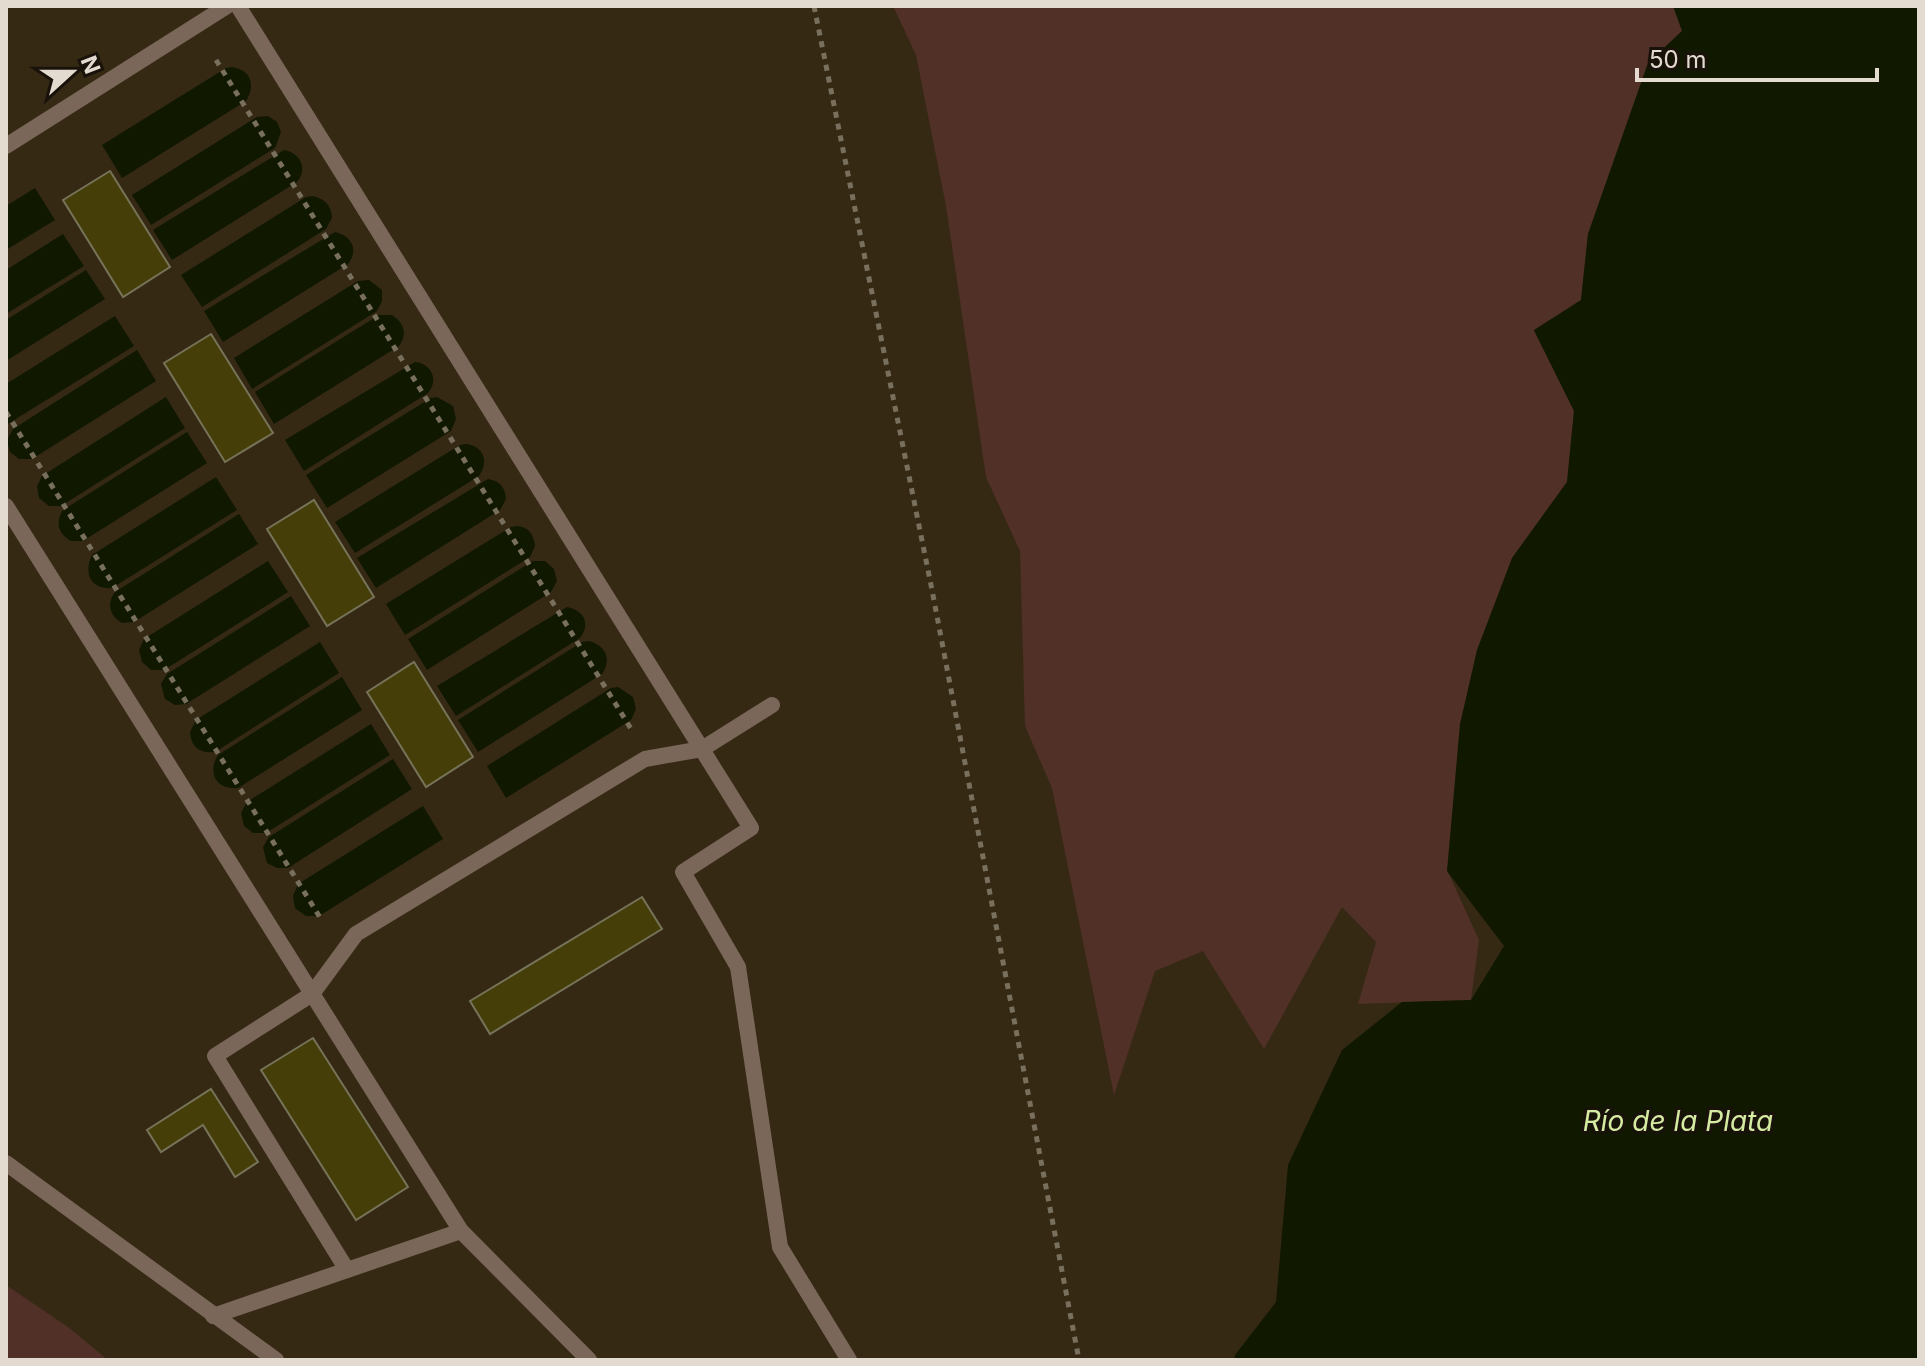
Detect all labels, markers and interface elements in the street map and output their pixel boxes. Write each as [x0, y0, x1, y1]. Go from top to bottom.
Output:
north arrow [32, 32, 112, 112]
scale bar [1637, 32, 1877, 82]
text: 50 m [1649, 45, 1707, 74]
text: N [76, 52, 106, 77]
water label: Río de la Plata [1583, 1104, 1773, 1138]

